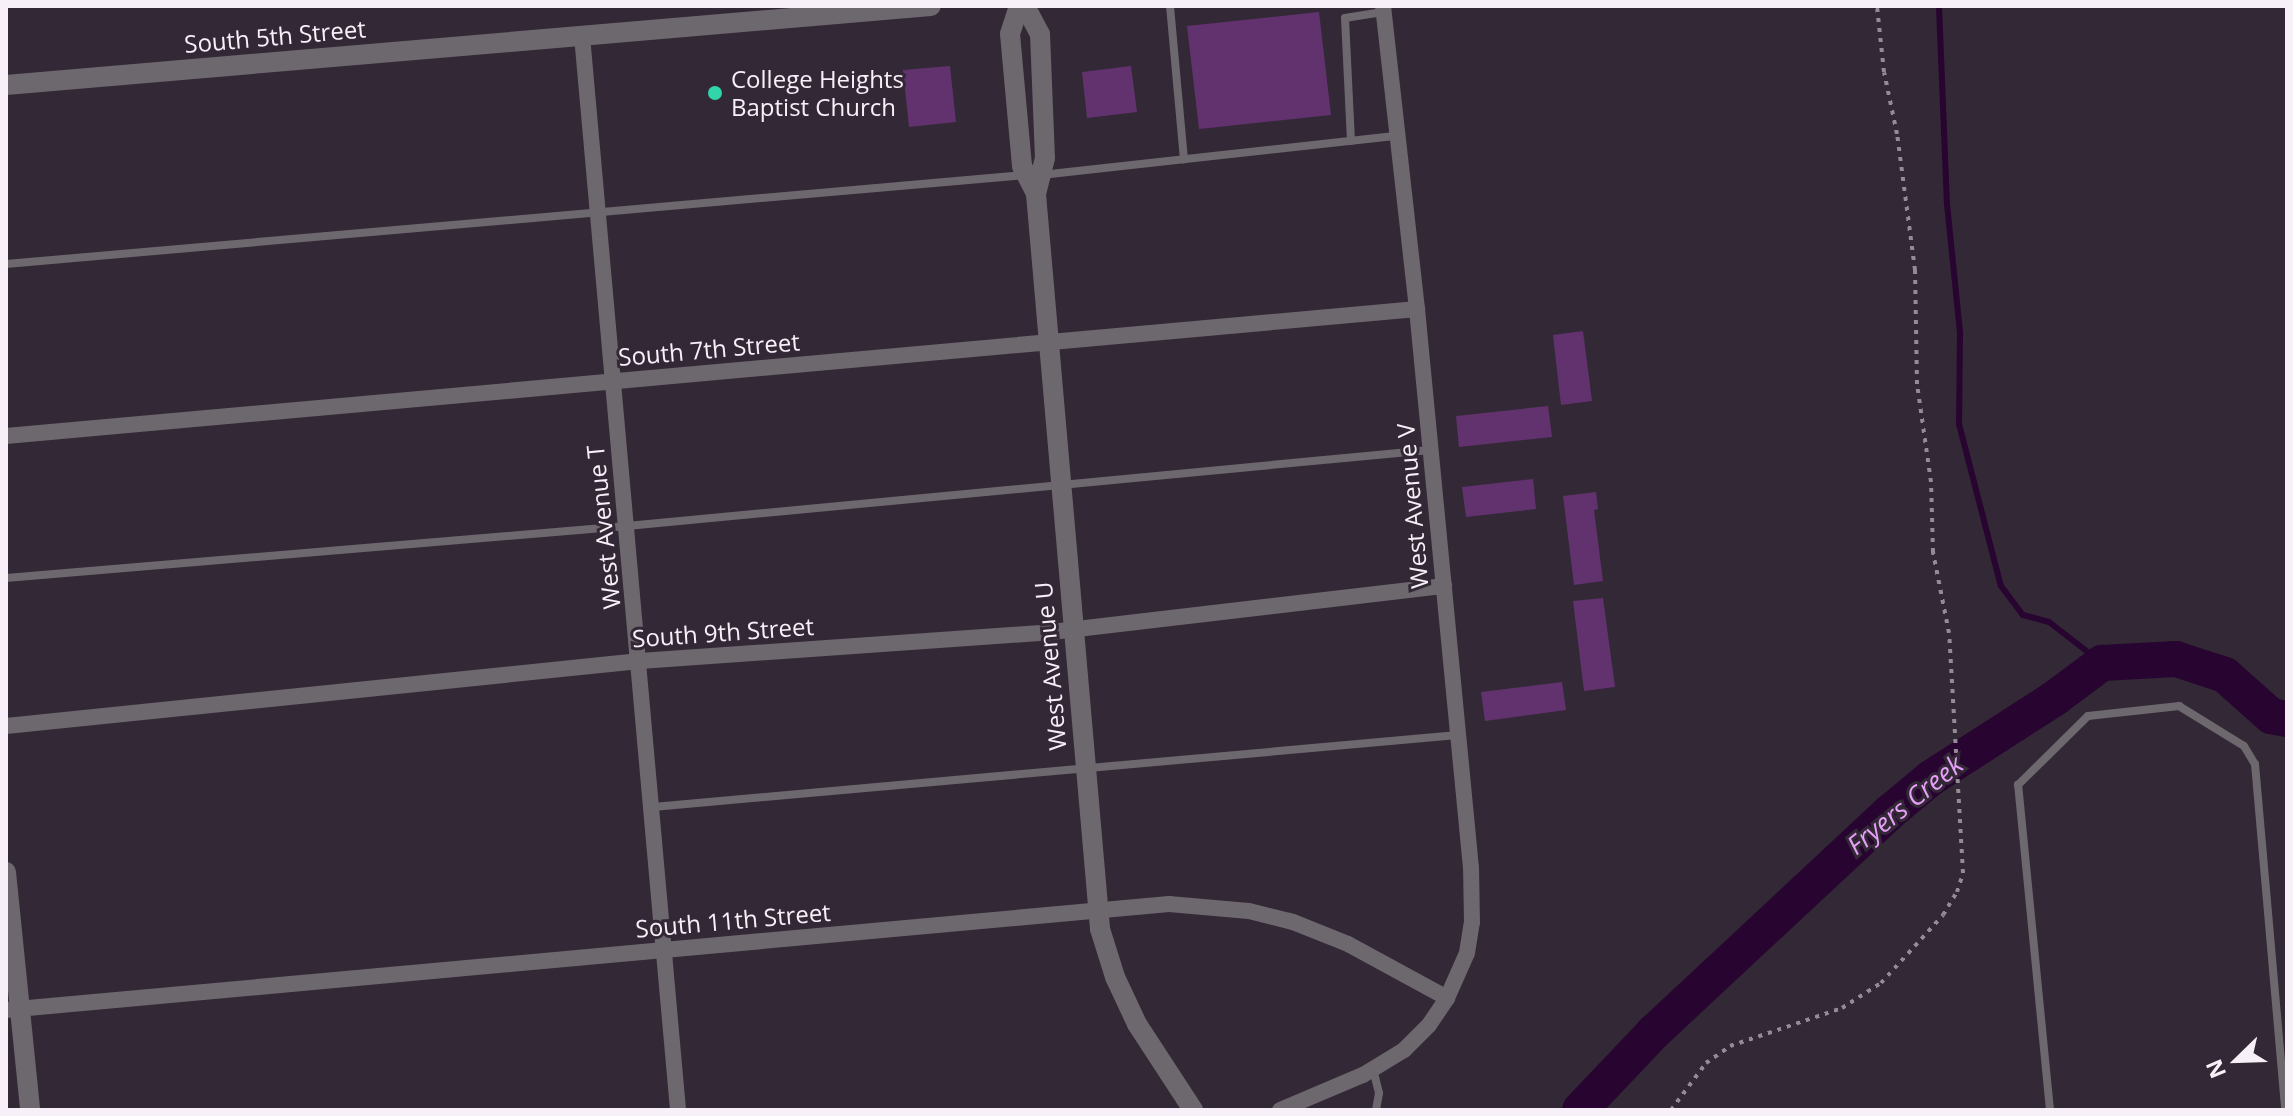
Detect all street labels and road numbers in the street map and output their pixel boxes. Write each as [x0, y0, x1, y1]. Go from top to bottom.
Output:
street label: South 5th Street [183, 14, 367, 58]
street label: South 7th Street [617, 327, 801, 371]
street label: West Avenue V [1390, 422, 1434, 590]
street label: West Avenue T [580, 444, 626, 610]
street label: West Avenue U [1028, 580, 1072, 752]
street label: South 9th Street [631, 611, 815, 653]
street label: South 11th Street [634, 897, 832, 943]

